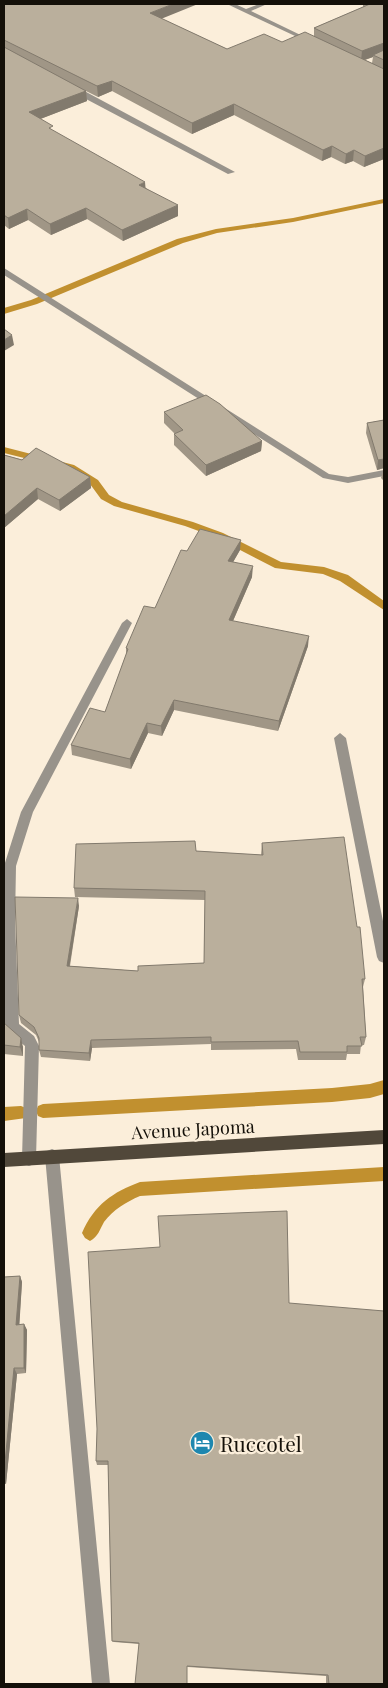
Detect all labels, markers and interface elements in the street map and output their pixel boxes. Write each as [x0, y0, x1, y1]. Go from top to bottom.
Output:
street label: Avenue Japoma [130, 1114, 255, 1144]
place label: Ruccotel [220, 1429, 302, 1457]
hotel icon: Ruccotel [189, 1430, 215, 1456]

